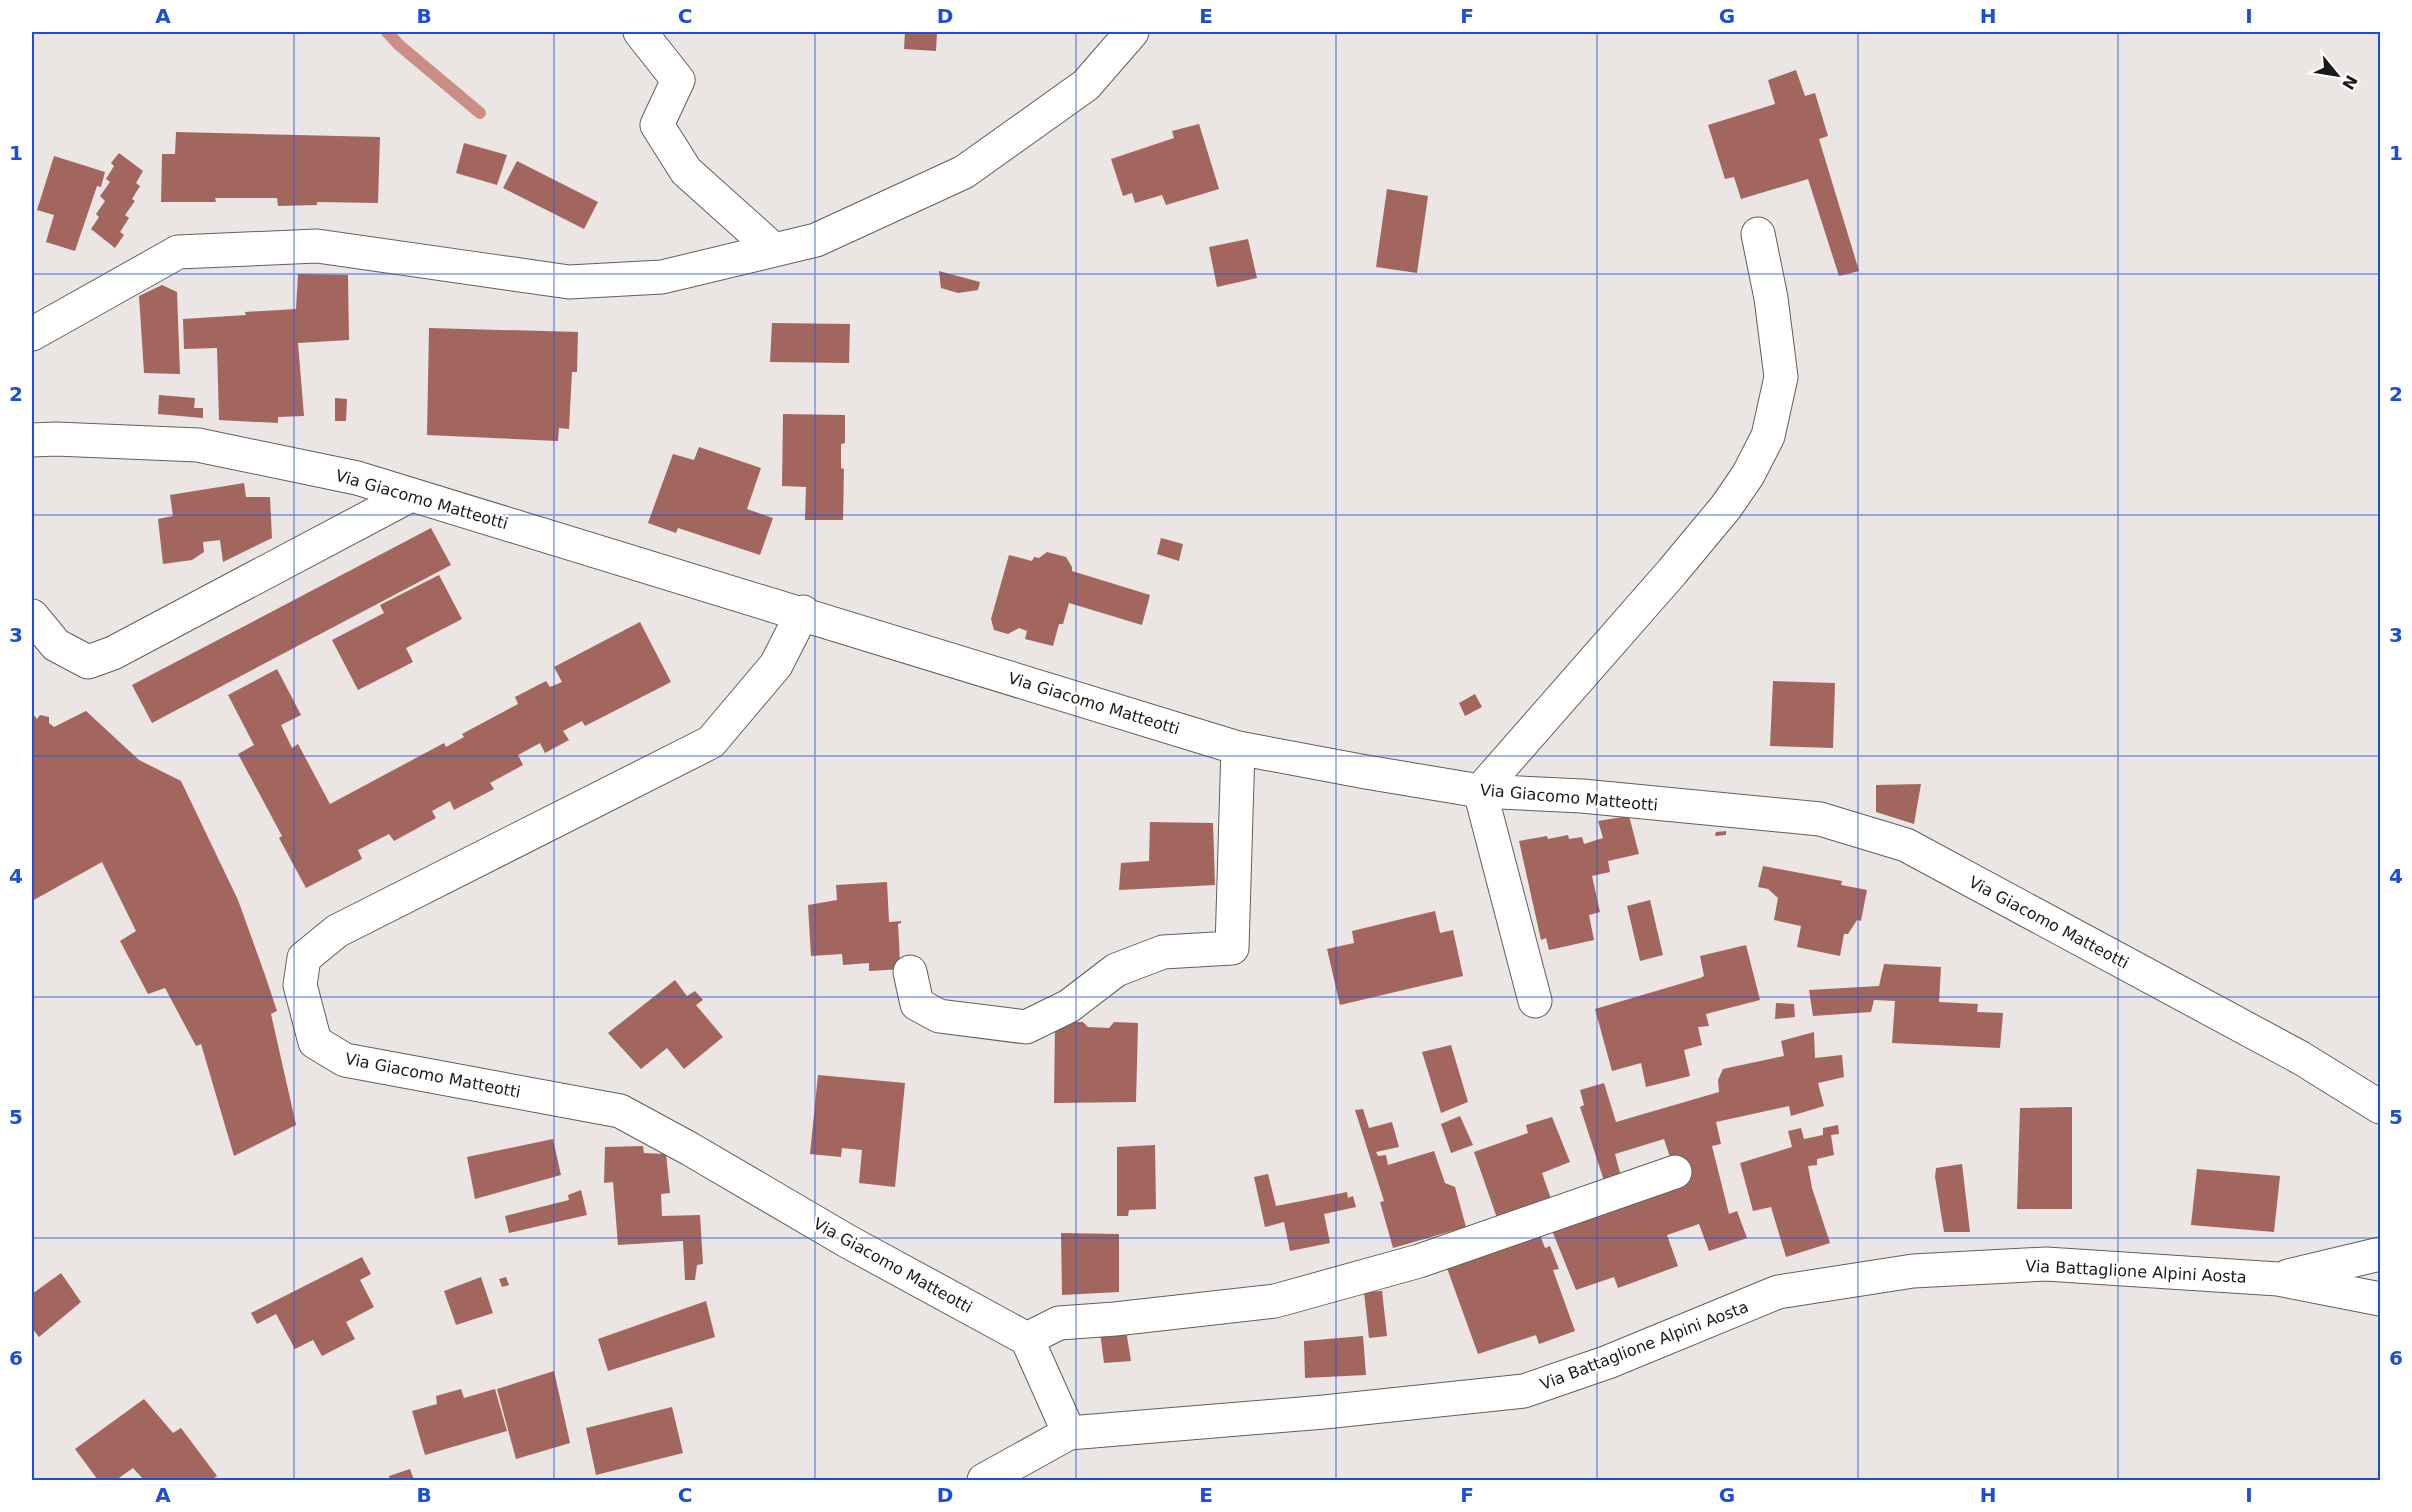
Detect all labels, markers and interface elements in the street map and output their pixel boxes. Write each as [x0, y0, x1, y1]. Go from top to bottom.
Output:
text: A [155, 4, 171, 28]
text: B [416, 4, 432, 28]
text: C [678, 4, 692, 28]
text: D [937, 4, 953, 28]
text: E [1199, 4, 1213, 28]
text: F [1460, 4, 1474, 28]
text: G [1719, 4, 1735, 28]
text: H [1980, 4, 1996, 28]
text: I [2245, 4, 2253, 28]
north arrow [2307, 45, 2367, 105]
text: N [2338, 72, 2361, 93]
text: 1 [9, 141, 23, 165]
text: 1 [2389, 141, 2403, 165]
text: 2 [9, 382, 23, 406]
text: 2 [2389, 382, 2403, 406]
street label: Via Giacomo Matteotti [333, 466, 510, 533]
text: 3 [9, 623, 23, 647]
text: 3 [2389, 623, 2403, 647]
street label: Via Giacomo Matteotti [1006, 668, 1182, 739]
street label: Via Giacomo Matteotti [1479, 780, 1659, 815]
text: 4 [9, 864, 23, 888]
text: 4 [2389, 864, 2403, 888]
street label: Via Giacomo Matteotti [1966, 872, 2132, 973]
street label: Via Giacomo Matteotti [344, 1049, 522, 1102]
text: 5 [9, 1105, 23, 1129]
text: 5 [2389, 1105, 2403, 1129]
street label: Via Giacomo Matteotti [810, 1214, 975, 1317]
street label: Via Battaglione Alpini Aosta [2025, 1256, 2247, 1287]
street label: Via Battaglione Alpini Aosta [1537, 1297, 1751, 1394]
text: 6 [9, 1346, 23, 1370]
text: 6 [2389, 1346, 2403, 1370]
text: A [155, 1483, 171, 1507]
text: B [416, 1483, 432, 1507]
text: C [678, 1483, 692, 1507]
text: D [937, 1483, 953, 1507]
text: E [1199, 1483, 1213, 1507]
text: F [1460, 1483, 1474, 1507]
text: G [1719, 1483, 1735, 1507]
text: H [1980, 1483, 1996, 1507]
text: I [2245, 1483, 2253, 1507]

